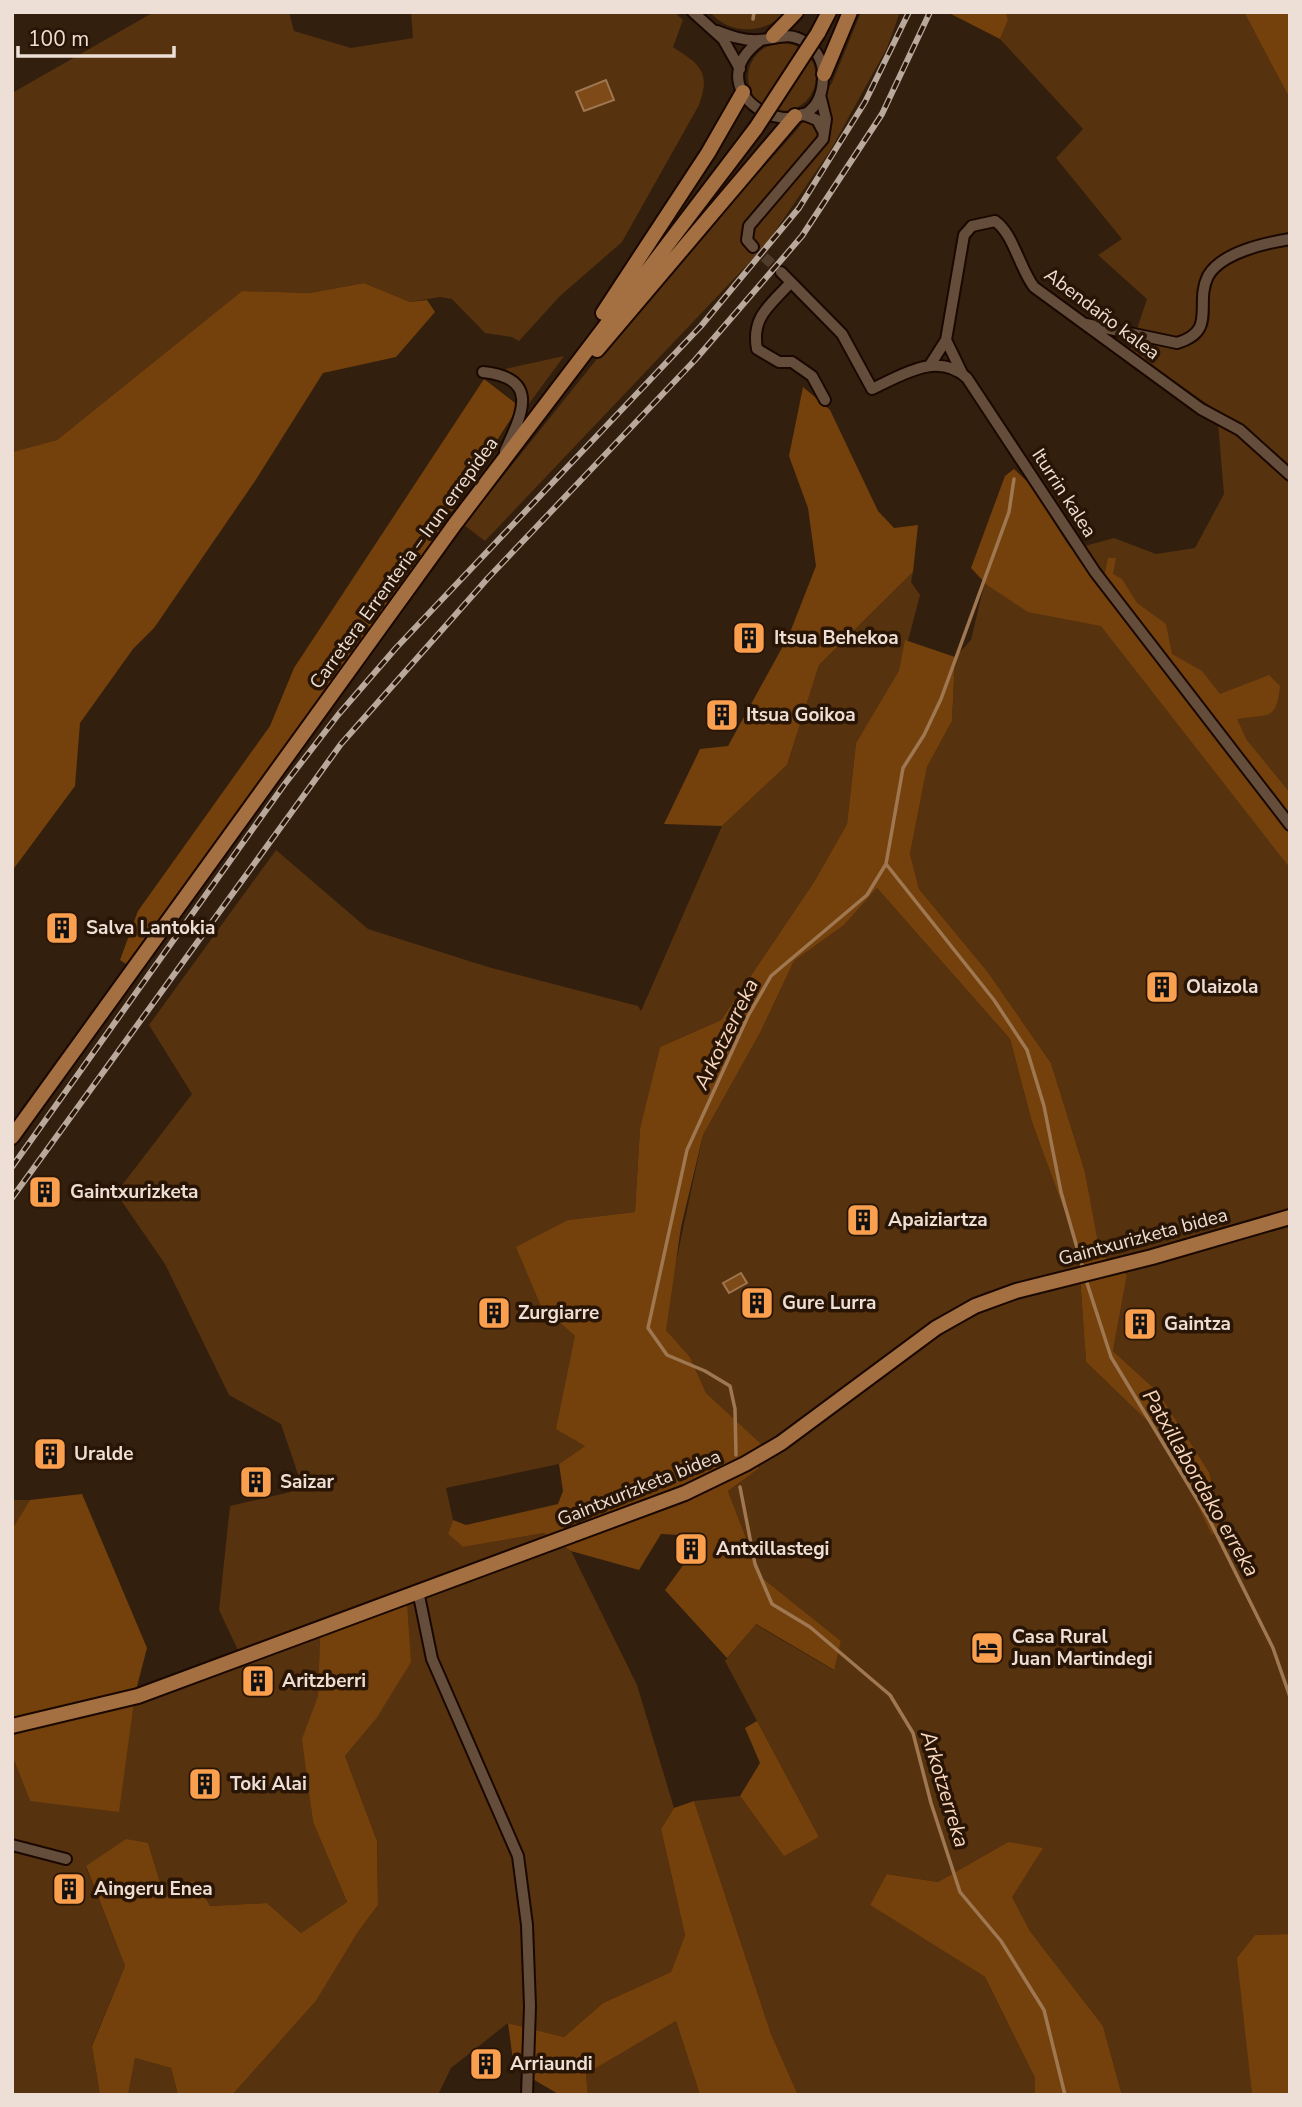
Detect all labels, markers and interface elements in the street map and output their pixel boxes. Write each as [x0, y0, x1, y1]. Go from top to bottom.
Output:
scale bar [18, 14, 173, 58]
text: 100 m [28, 25, 89, 53]
street label: Abendaño kalea [1039, 262, 1165, 366]
street label: Carretera Errenteria – Irun errepidea [304, 432, 504, 694]
street label: Iturrin kalea [1026, 444, 1102, 542]
building icon: Itsua Behekoa [730, 619, 768, 657]
place label: Itsua Behekoa [774, 625, 899, 651]
building icon: Itsua Goikoa [703, 696, 741, 734]
place label: Itsua Goikoa [746, 702, 856, 728]
building icon: Salva Lantokia [43, 909, 81, 947]
place label: Salva Lantokia [86, 915, 215, 941]
building icon: Olaizola [1143, 968, 1181, 1006]
water label: Arkotzerreka [687, 974, 765, 1095]
place label: Olaizola [1186, 974, 1258, 1000]
building icon: Gaintxurizketa [26, 1173, 64, 1211]
place label: Gaintxurizketa [70, 1179, 198, 1205]
building icon: Apaiziartza [844, 1201, 882, 1239]
street label: Gaintxurizketa bidea [1055, 1202, 1231, 1272]
place label: Apaiziartza [888, 1207, 988, 1233]
building icon: Gure Lurra [738, 1284, 776, 1322]
place label: Gure Lurra [782, 1290, 876, 1316]
building icon: Zurgiarre [475, 1294, 513, 1332]
place label: Zurgiarre [518, 1300, 599, 1326]
building icon: Gaintza [1121, 1305, 1159, 1343]
place label: Gaintza [1164, 1311, 1231, 1337]
water label: Patxillabordako erreka [1136, 1384, 1266, 1582]
building icon: Uralde [31, 1435, 69, 1473]
place label: Uralde [74, 1441, 133, 1467]
street label: Gaintxurizketa bidea [553, 1443, 725, 1533]
building icon: Saizar [237, 1463, 275, 1501]
place label: Saizar [280, 1469, 335, 1495]
building icon: Antxillastegi [672, 1530, 710, 1568]
place label: Antxillastegi [716, 1536, 829, 1562]
place label: Casa Rural Juan Martindegi [1011, 1624, 1153, 1672]
hotel icon: Casa Rural Juan Martindegi [968, 1629, 1006, 1667]
building icon: Aritzberri [239, 1662, 277, 1700]
place label: Aritzberri [282, 1668, 366, 1694]
water label: Arkotzerreka [914, 1726, 976, 1851]
building icon: Toki Alai [186, 1765, 224, 1803]
place label: Toki Alai [230, 1771, 307, 1797]
building icon: Aingeru Enea [50, 1870, 88, 1908]
place label: Aingeru Enea [94, 1876, 213, 1902]
building icon: Arriaundi [467, 2045, 505, 2083]
place label: Arriaundi [510, 2051, 593, 2077]

